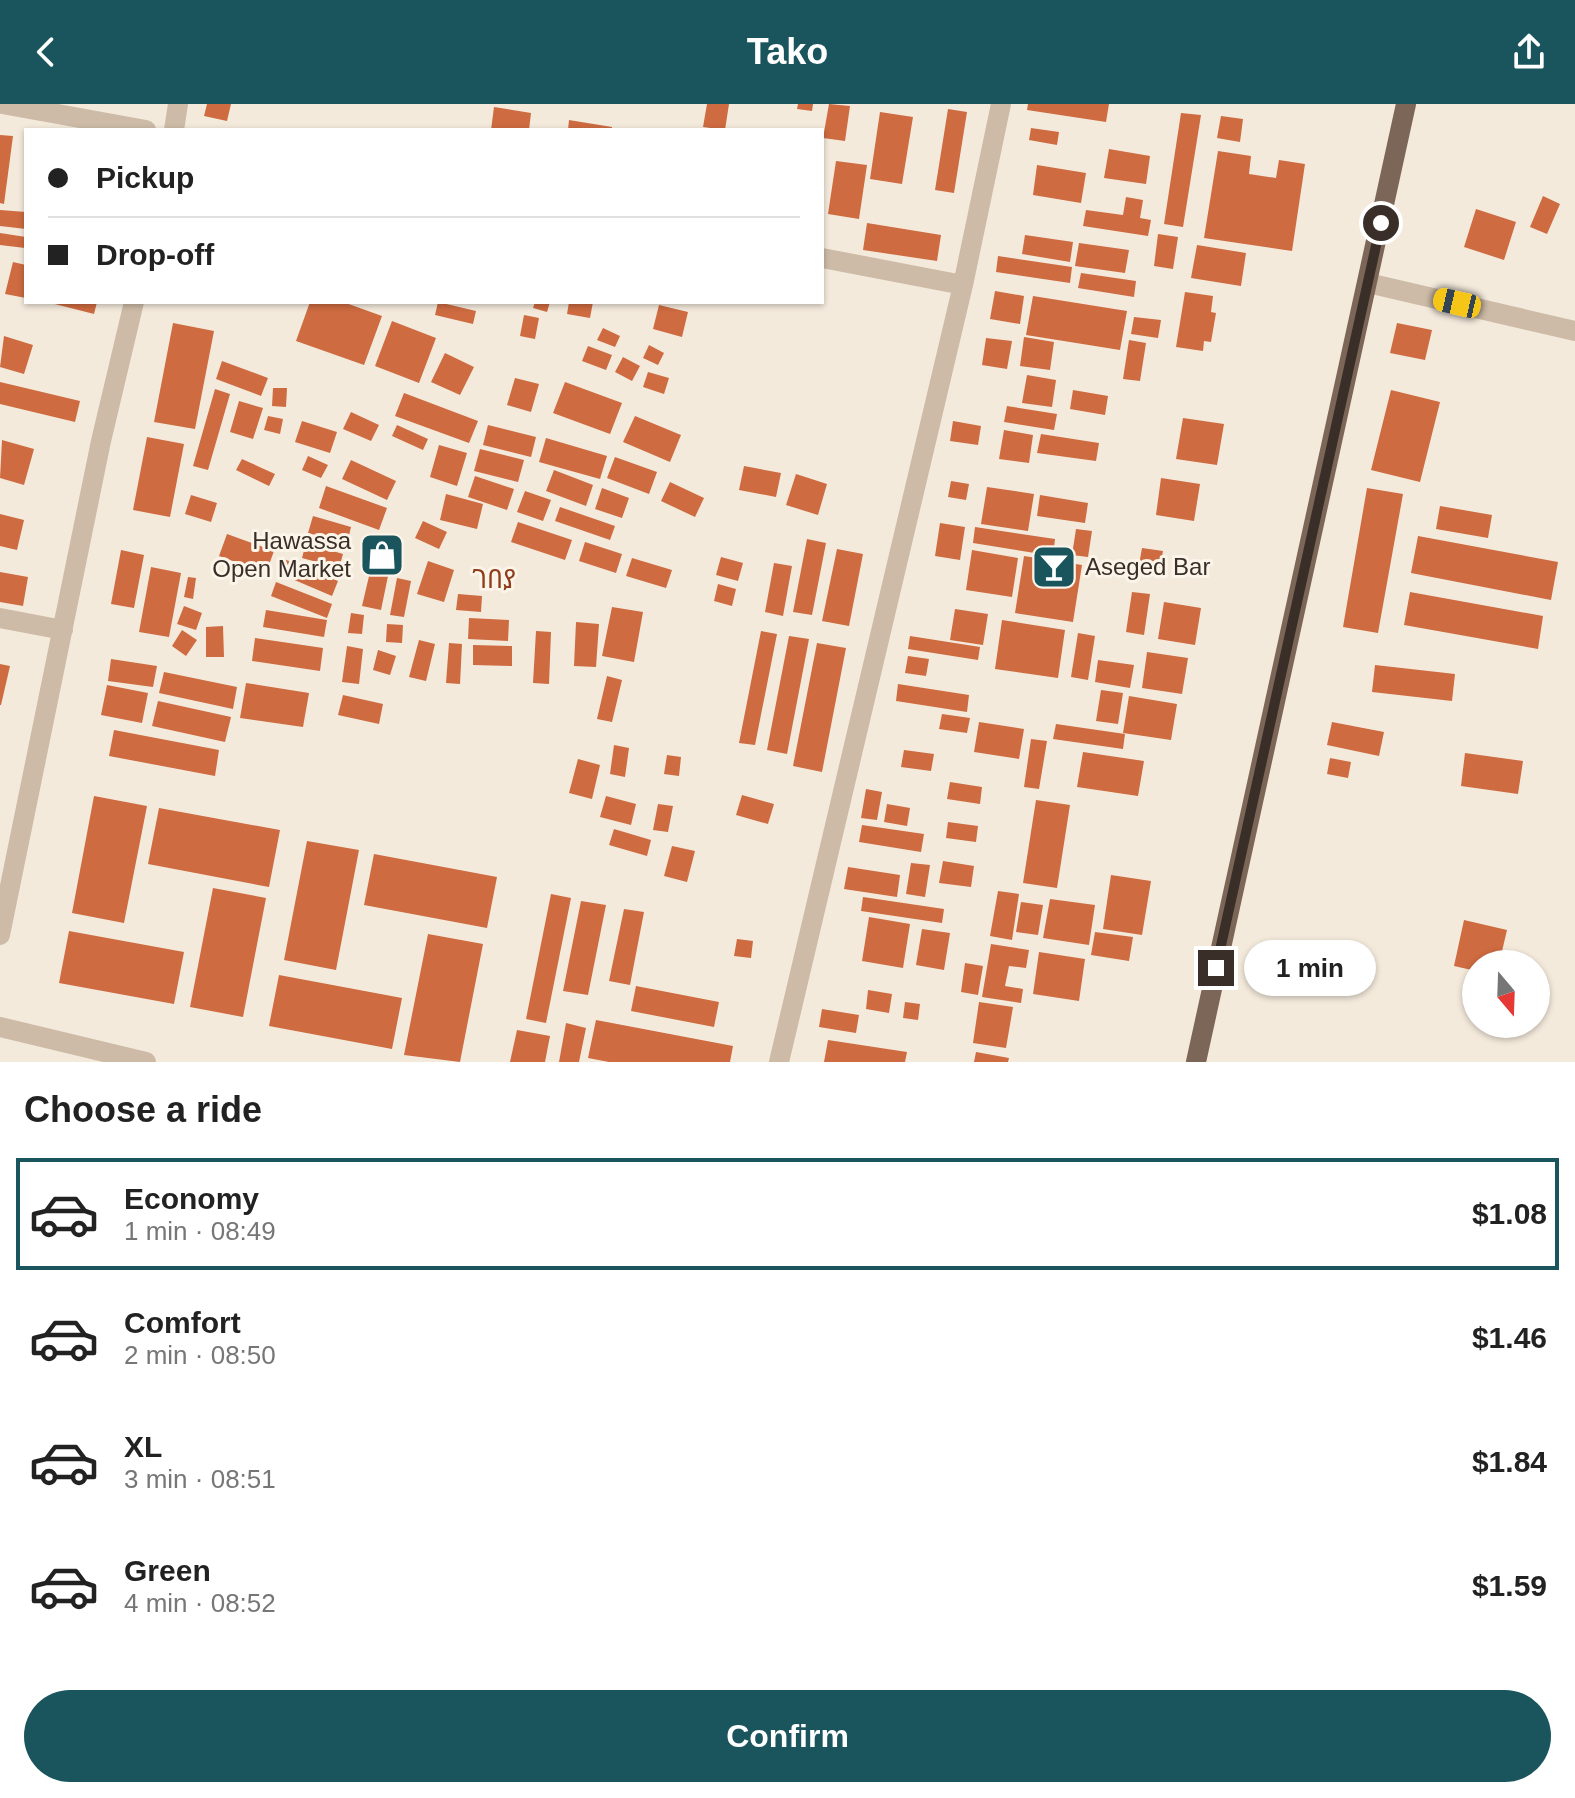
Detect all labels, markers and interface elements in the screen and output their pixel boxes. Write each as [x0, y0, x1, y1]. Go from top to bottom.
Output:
icon: back [24, 30, 68, 74]
icon: share [1507, 30, 1551, 74]
text: Tako [747, 31, 828, 72]
text: Pickup [96, 161, 194, 194]
route start [1363, 205, 1399, 241]
text: Drop-off [96, 238, 214, 271]
car [1431, 286, 1483, 320]
place label: Hawassa Open Market [212, 527, 352, 582]
shop icon: Hawassa Open Market [358, 531, 406, 579]
bar icon: Aseged Bar [1030, 543, 1078, 591]
place label: Aseged Bar [1085, 553, 1210, 580]
district label: ገበያ [472, 564, 516, 594]
callout: 1 min [1244, 940, 1376, 996]
route end [1198, 950, 1234, 986]
north arrow [1462, 950, 1550, 1038]
map controls [1462, 950, 1550, 1038]
text: 1 min [1276, 953, 1344, 983]
text: Choose a ride [24, 1089, 262, 1130]
icon: car [28, 1178, 100, 1250]
text: Economy [124, 1182, 259, 1215]
text: $1.08 [1472, 1197, 1547, 1230]
text: 1 min · 08:49 [124, 1216, 276, 1246]
icon: car [28, 1302, 100, 1374]
text: Comfort [124, 1306, 241, 1339]
text: $1.46 [1472, 1321, 1547, 1354]
text: 2 min · 08:50 [124, 1340, 276, 1370]
icon: car [28, 1426, 100, 1498]
text: XL [124, 1430, 162, 1463]
text: $1.84 [1472, 1445, 1547, 1478]
text: 3 min · 08:51 [124, 1464, 276, 1494]
icon: car [28, 1550, 100, 1622]
text: Green [124, 1554, 211, 1587]
text: $1.59 [1472, 1569, 1547, 1602]
text: 4 min · 08:52 [124, 1588, 276, 1618]
button: Confirm [24, 1690, 1551, 1782]

